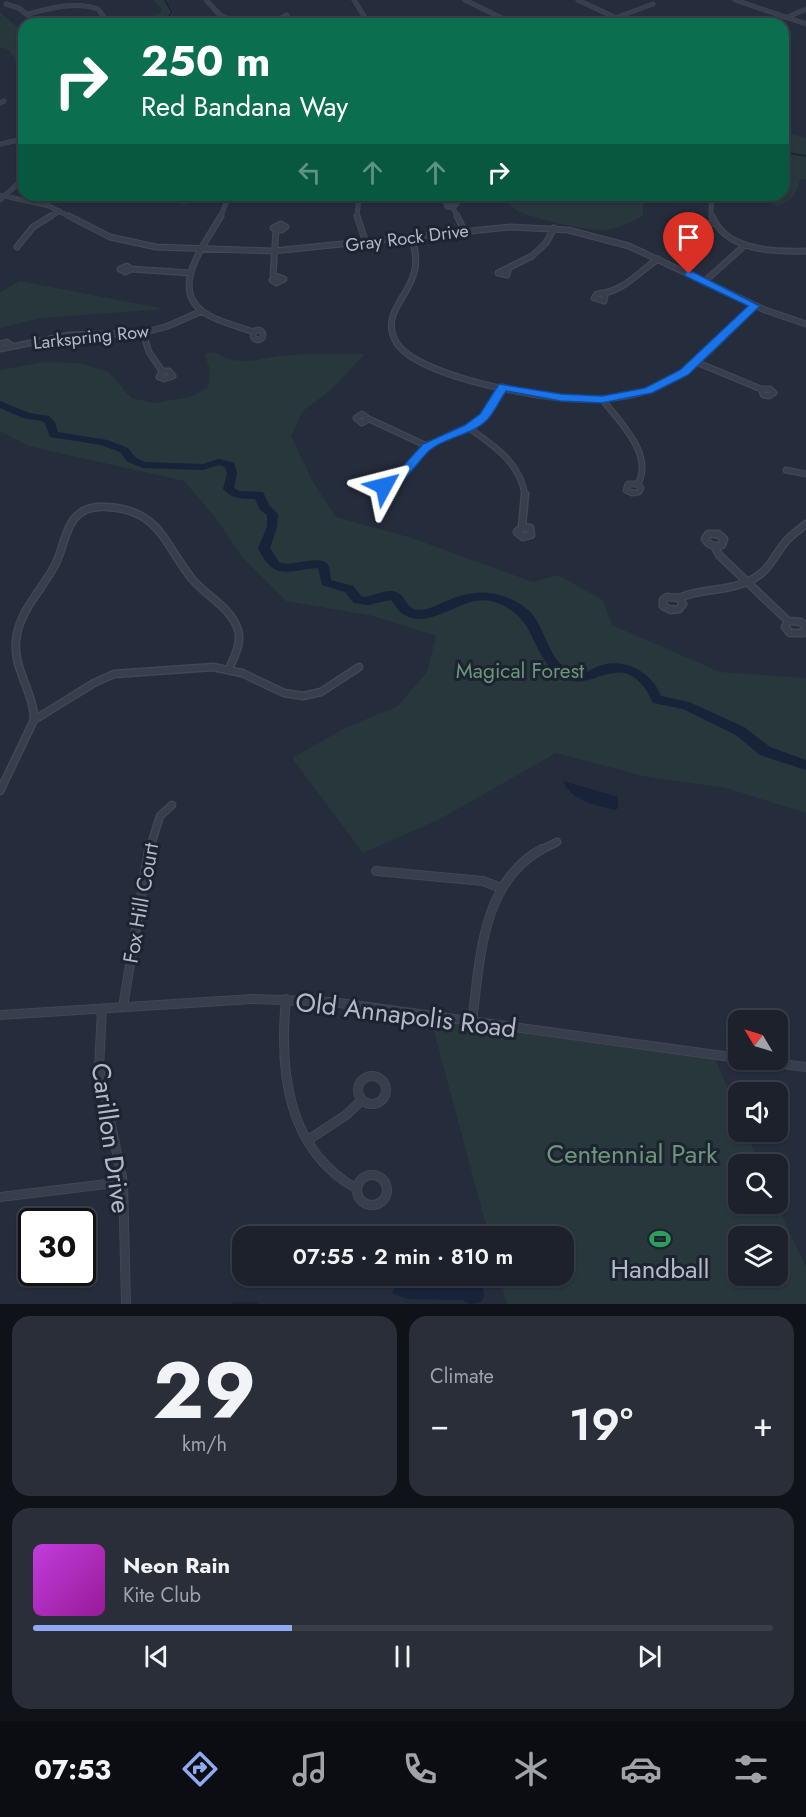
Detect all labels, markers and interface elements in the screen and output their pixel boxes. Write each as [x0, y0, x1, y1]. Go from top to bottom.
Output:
text: 250 m [141, 31, 271, 92]
icon: right [42, 42, 120, 120]
text: Red Bandana Way [141, 87, 348, 126]
icon: left [293, 156, 326, 189]
icon: ahead [356, 156, 389, 189]
icon: ahead [419, 156, 452, 189]
icon: right [482, 156, 515, 189]
pin [663, 212, 714, 274]
street label: Gray Rock Drive [344, 218, 470, 258]
icon: arrive [672, 221, 705, 254]
street label: Larkspring Row [32, 318, 151, 356]
position arrow [352, 454, 416, 518]
park label: Magical Forest [456, 656, 584, 686]
street label: Fox Hill Court [116, 840, 166, 966]
street label: Old Annapolis Road [293, 983, 519, 1047]
north arrow [728, 1010, 788, 1070]
map controls [728, 1010, 788, 1286]
street label: Carillon Drive [82, 1060, 140, 1216]
button: sound [728, 1082, 788, 1142]
park label: Centennial Park [546, 1135, 718, 1173]
button: search [728, 1154, 788, 1214]
speed limit sign: 30 [18, 1208, 96, 1286]
button: layers [728, 1226, 788, 1286]
sports icon: Handball [648, 1227, 672, 1251]
text: 07:55 · 2 min · 810 m [293, 1240, 513, 1272]
place label: Handball [611, 1250, 709, 1288]
text: 29 [153, 1335, 256, 1447]
text: Climate [430, 1362, 494, 1391]
text: 19° [569, 1392, 633, 1457]
text: − [430, 1401, 449, 1448]
text: + [753, 1401, 773, 1448]
text: km/h [182, 1430, 227, 1459]
text: Neon Rain [123, 1549, 230, 1581]
text: Kite Club [123, 1581, 201, 1610]
icon: previous [140, 1640, 173, 1673]
icon: pause [386, 1640, 419, 1673]
icon: next [633, 1640, 666, 1673]
icon: directions [179, 1748, 221, 1790]
icon: music [289, 1748, 331, 1790]
icon: phone [399, 1748, 441, 1790]
icon: climate [510, 1748, 552, 1790]
icon: car [620, 1748, 662, 1790]
icon: filters [730, 1748, 772, 1790]
text: 07:53 [34, 1750, 111, 1789]

